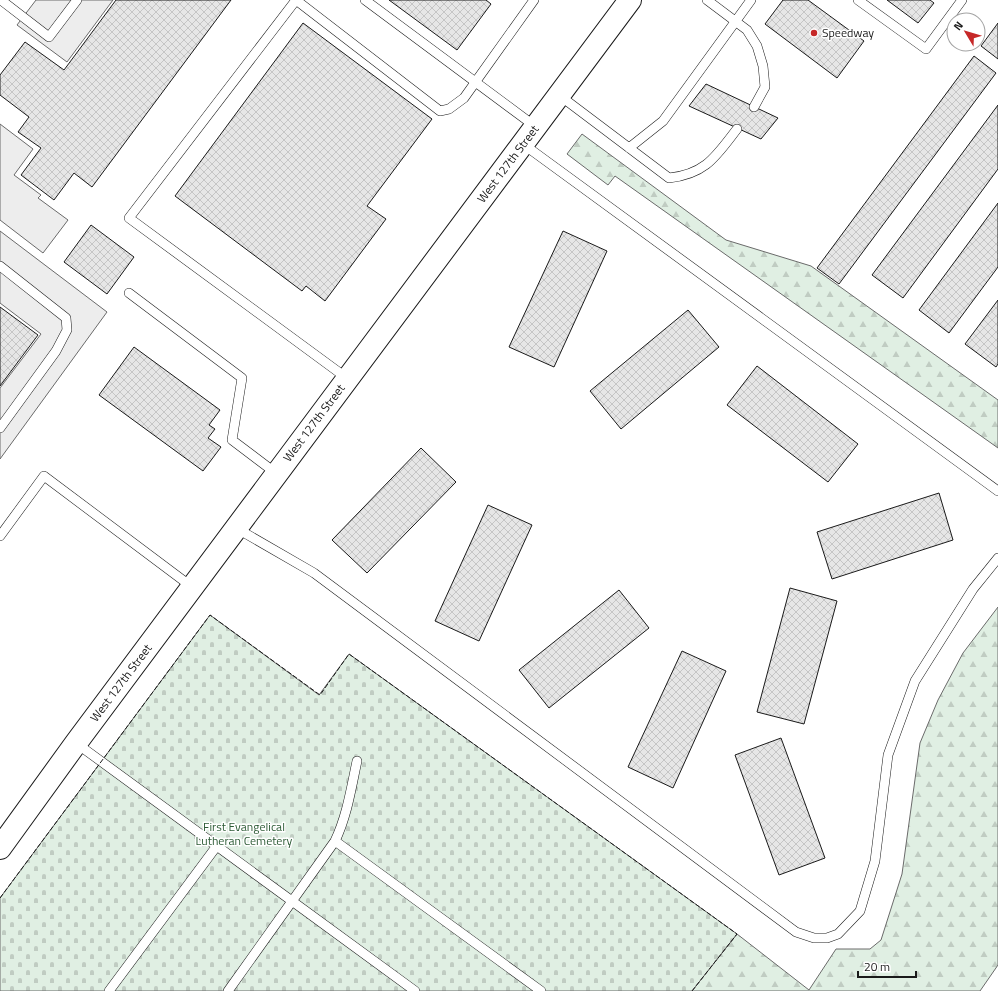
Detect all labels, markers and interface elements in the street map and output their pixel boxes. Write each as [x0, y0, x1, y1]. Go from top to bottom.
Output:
north arrow [946, 12, 986, 52]
text: N [949, 18, 967, 34]
place label: Speedway [822, 23, 874, 42]
marker: Speedway [809, 28, 819, 38]
street label: West 127th Street [472, 120, 544, 207]
street label: West 127th Street [278, 379, 350, 466]
street label: West 127th Street [85, 639, 157, 726]
park label: First Evangelical Lutheran Cemetery [196, 817, 293, 850]
scale bar [858, 953, 916, 979]
text: 20 m [864, 957, 890, 976]

